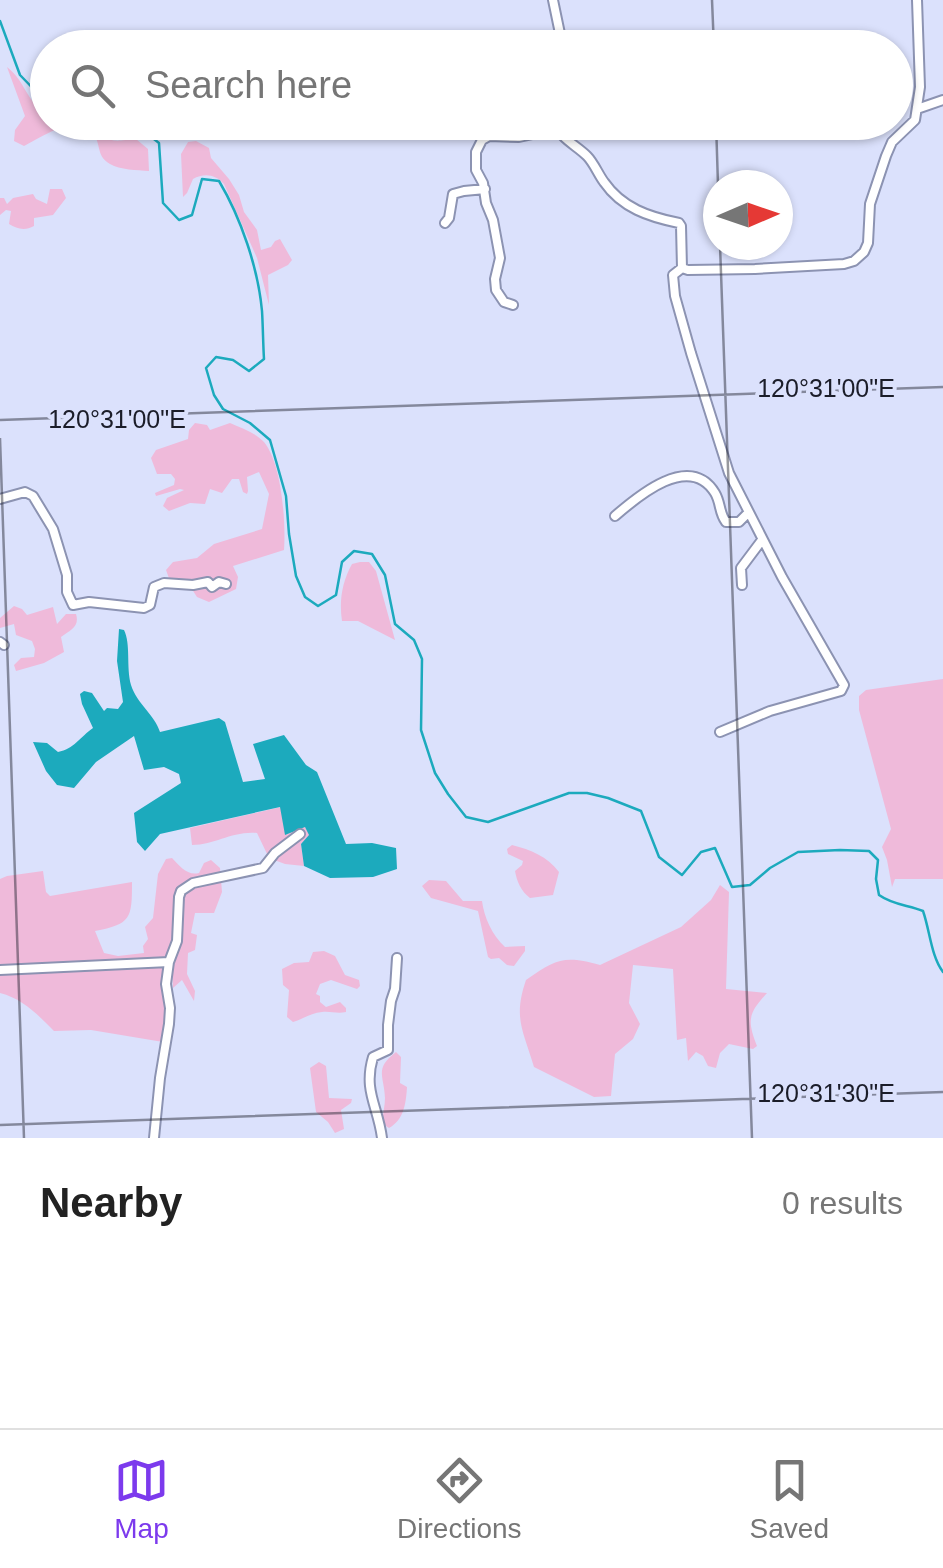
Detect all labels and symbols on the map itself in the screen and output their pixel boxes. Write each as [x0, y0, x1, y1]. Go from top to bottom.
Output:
north arrow [703, 170, 793, 260]
text: 120°31'00"E [757, 374, 895, 402]
text: 120°31'00"E [48, 405, 186, 433]
text: 120°31'30"E [757, 1079, 895, 1107]

